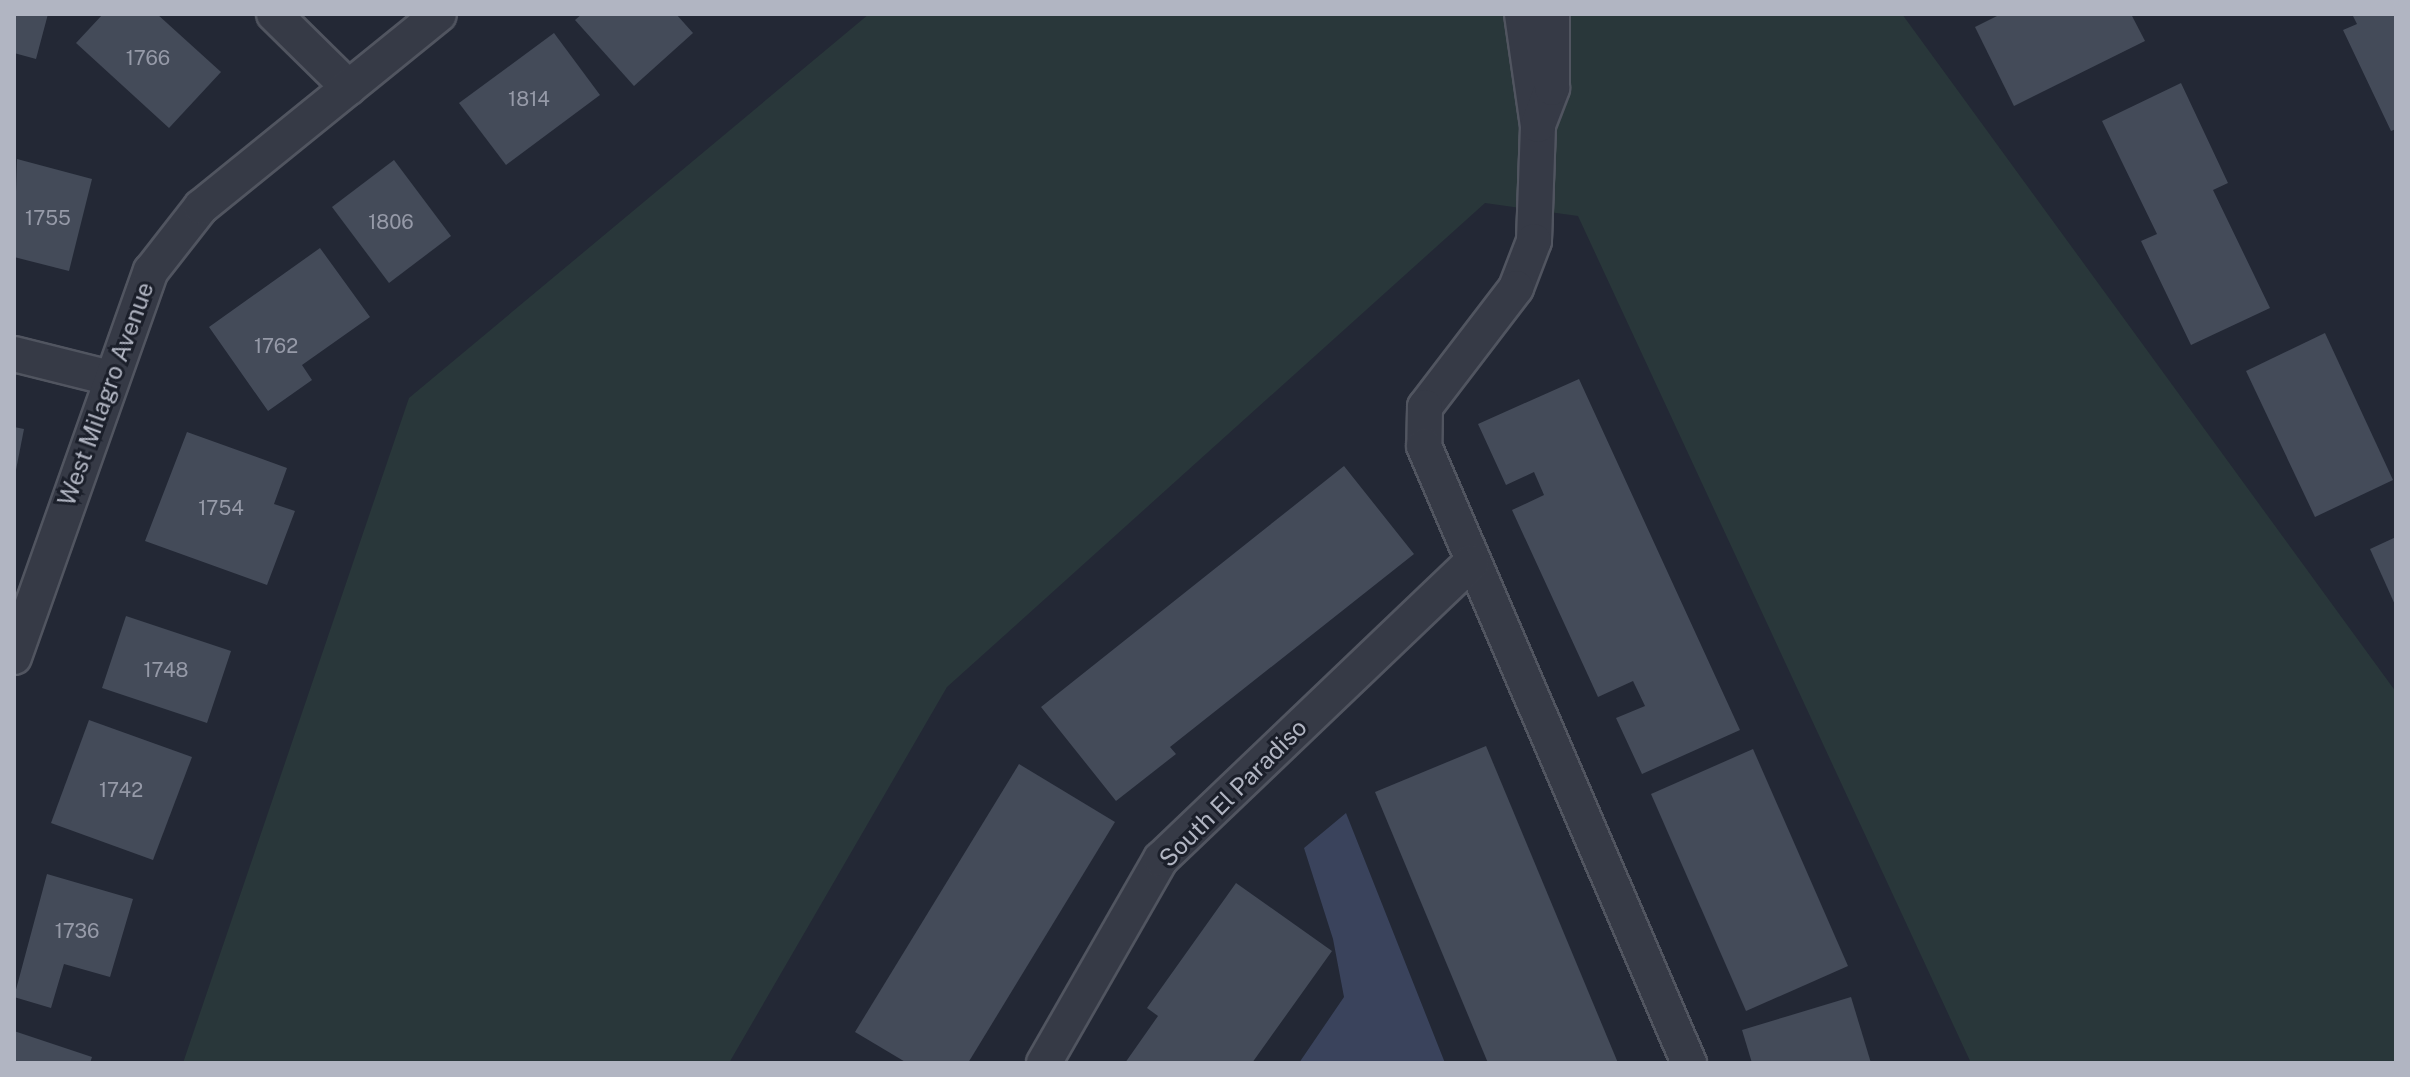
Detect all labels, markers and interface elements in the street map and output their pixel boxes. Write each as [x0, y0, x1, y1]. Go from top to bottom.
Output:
house number: 1766 [126, 46, 170, 70]
house number: 1814 [508, 87, 550, 111]
house number: 1755 [25, 206, 71, 230]
house number: 1806 [368, 210, 414, 234]
street label: West Milagro Avenue [52, 278, 160, 510]
house number: 1762 [254, 334, 298, 358]
house number: 1754 [198, 496, 244, 520]
house number: 1748 [143, 658, 189, 682]
street label: South El Paradiso [1153, 713, 1313, 873]
house number: 1742 [99, 778, 143, 802]
house number: 1736 [55, 919, 99, 943]

